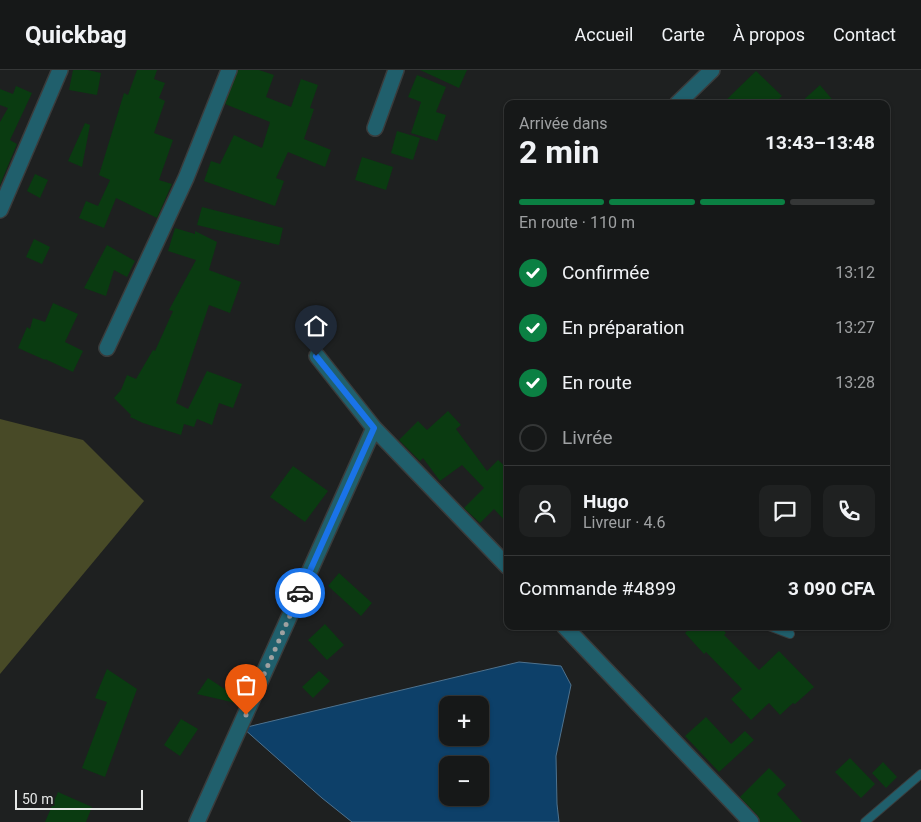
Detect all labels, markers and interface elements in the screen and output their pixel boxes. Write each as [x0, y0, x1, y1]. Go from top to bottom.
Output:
text: Quickbag [25, 21, 127, 49]
text: Accueil [575, 24, 633, 45]
text: Carte [661, 24, 705, 45]
text: À propos [733, 24, 805, 45]
text: Contact [833, 24, 896, 45]
text: Arrivée dans [519, 114, 608, 133]
text: 13:43–13:48 [765, 131, 875, 154]
text: 2 min [519, 133, 599, 171]
text: En route · 110 m [519, 213, 635, 232]
icon: check [519, 259, 547, 287]
text: Confirmée [562, 261, 649, 284]
text: 13:12 [835, 263, 875, 282]
pin [295, 305, 337, 356]
icon: home [302, 312, 330, 340]
icon: check [519, 314, 547, 342]
text: En préparation [562, 316, 685, 339]
text: 13:27 [835, 318, 875, 337]
icon: check [519, 369, 547, 397]
text: En route [562, 371, 632, 394]
text: 13:28 [835, 373, 875, 392]
text: Livrée [562, 426, 612, 449]
button: person [519, 485, 571, 537]
button: chat [759, 485, 811, 537]
button: phone [823, 485, 875, 537]
text: Hugo [583, 490, 629, 513]
text: Livreur · 4.6 [583, 513, 666, 532]
courier [275, 568, 325, 618]
text: Commande #4899 [519, 577, 676, 600]
text: 3 090 CFA [788, 577, 875, 600]
icon: car [286, 579, 314, 607]
pin [225, 664, 267, 715]
icon: bag [232, 671, 260, 699]
map controls [439, 696, 489, 806]
button: + [439, 696, 489, 746]
button: − [439, 756, 489, 806]
scale bar [15, 787, 142, 810]
text: 50 m [22, 791, 54, 807]

